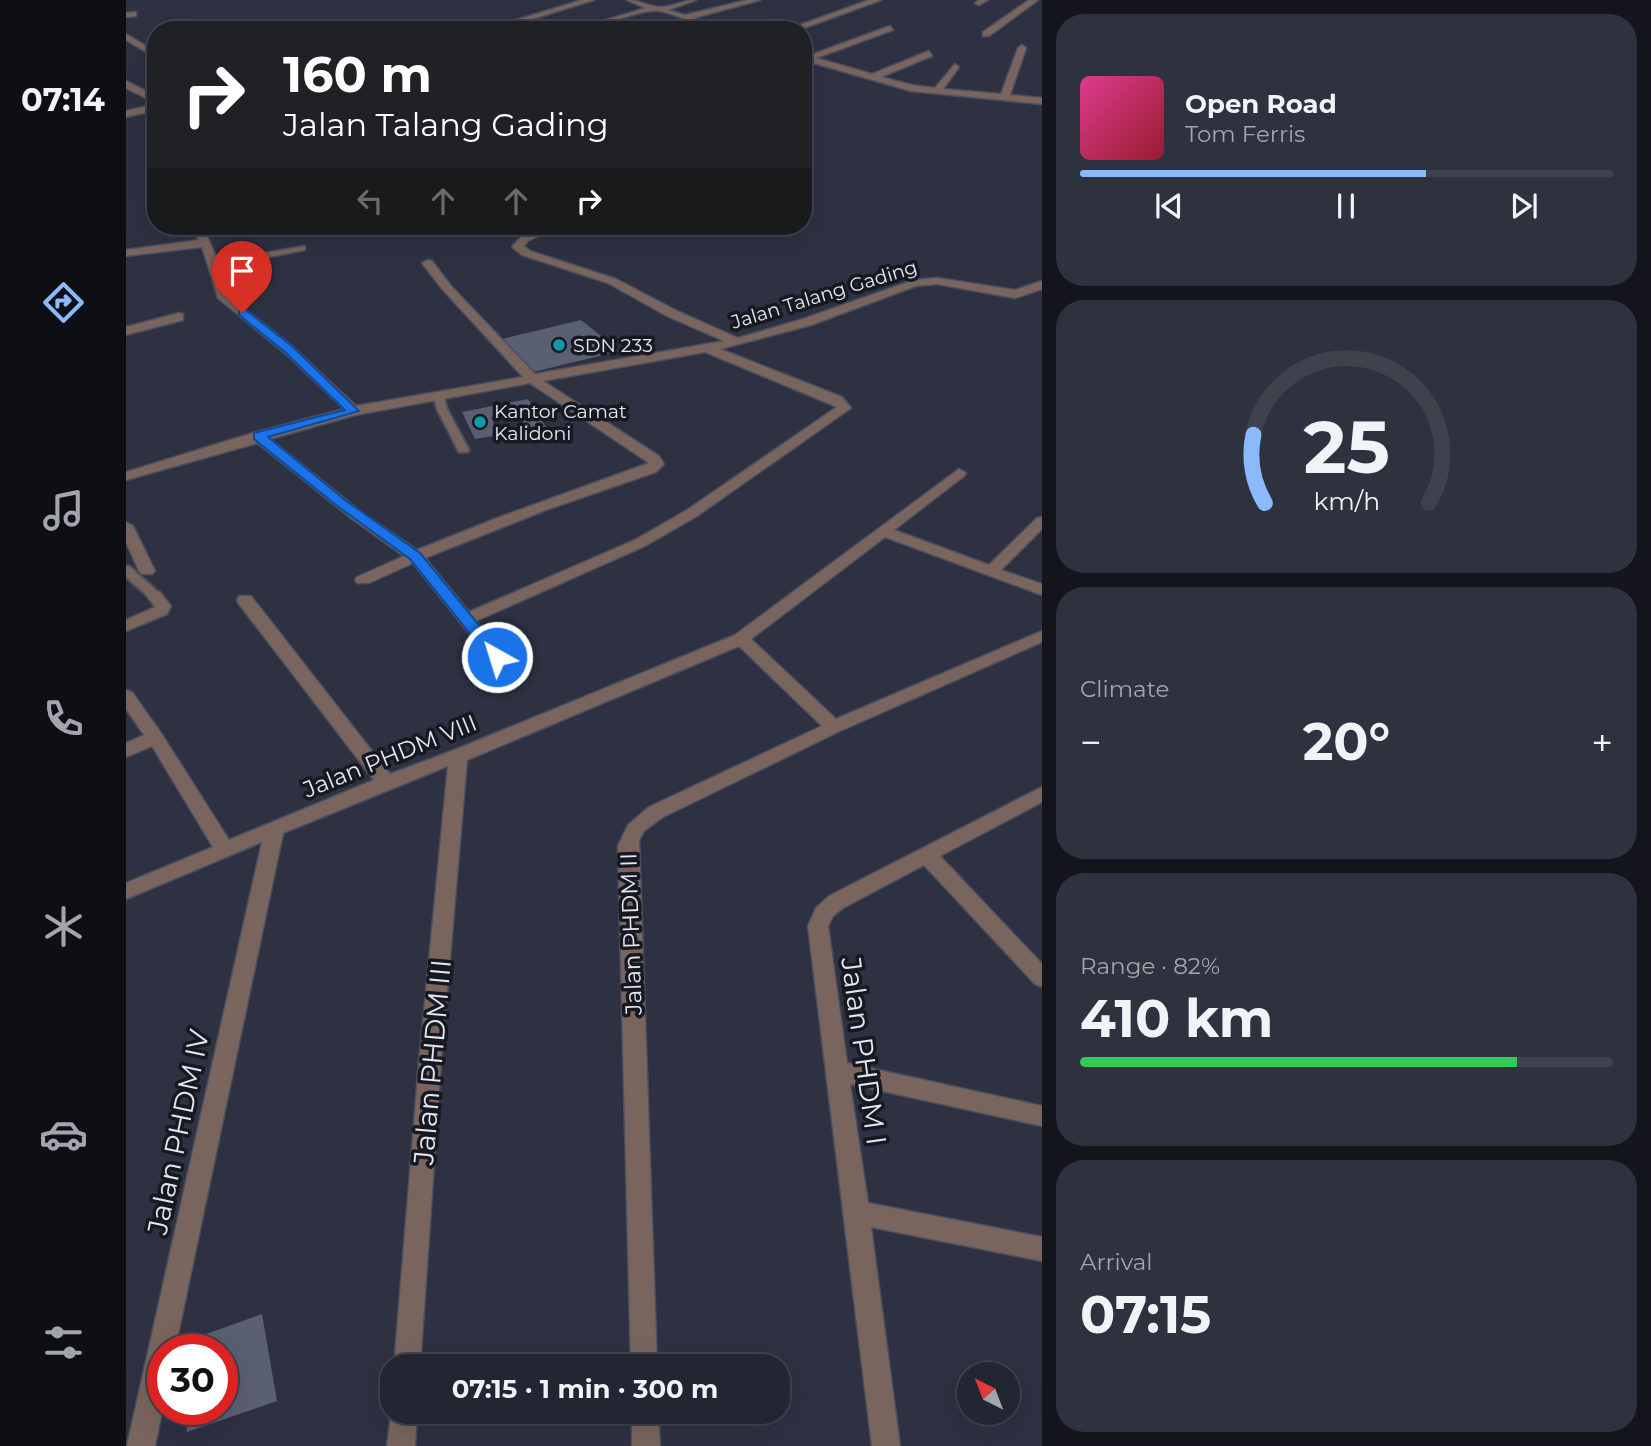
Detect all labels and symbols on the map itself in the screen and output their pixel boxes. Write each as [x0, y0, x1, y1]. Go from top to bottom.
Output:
pin [212, 241, 272, 313]
street label: Jalan Talang Gading [727, 255, 920, 334]
place label: SDN 233 [573, 334, 653, 357]
marker: SDN 233 [551, 337, 567, 353]
place label: Kantor Camat Kalidoni [494, 400, 627, 445]
marker: Kantor Camat Kalidoni [472, 414, 488, 430]
position arrow [460, 620, 534, 694]
street label: Jalan PHDM VIII [298, 708, 481, 804]
street label: Jalan PHDM II [614, 852, 648, 1017]
street label: Jalan PHDM I [834, 954, 894, 1147]
street label: Jalan PHDM III [406, 958, 458, 1167]
street label: Jalan PHDM IV [140, 1026, 216, 1238]
speed limit sign: 30 [147, 1334, 238, 1425]
north arrow [957, 1362, 1020, 1424]

